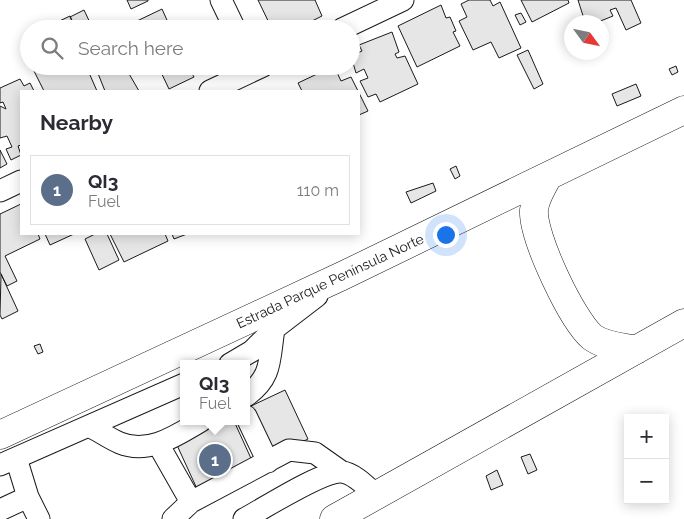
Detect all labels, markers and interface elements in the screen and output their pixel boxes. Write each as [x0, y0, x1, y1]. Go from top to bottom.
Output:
north arrow [564, 15, 609, 60]
search box [20, 20, 360, 75]
icon: search [38, 34, 66, 62]
text: Search here [78, 37, 184, 59]
text: Nearby [40, 110, 113, 135]
text: QI3 [88, 170, 118, 192]
text: 1 [53, 181, 61, 200]
text: 110 m [297, 181, 339, 200]
text: Fuel [88, 192, 120, 211]
your location [433, 222, 459, 248]
street label: Estrada Parque Península Norte [234, 230, 426, 332]
popup [180, 360, 250, 425]
text: QI3 [199, 372, 229, 394]
text: Fuel [199, 394, 231, 413]
map controls [624, 414, 669, 504]
button: + [624, 414, 669, 459]
pin: 1 [199, 441, 231, 479]
button: − [624, 459, 669, 504]

